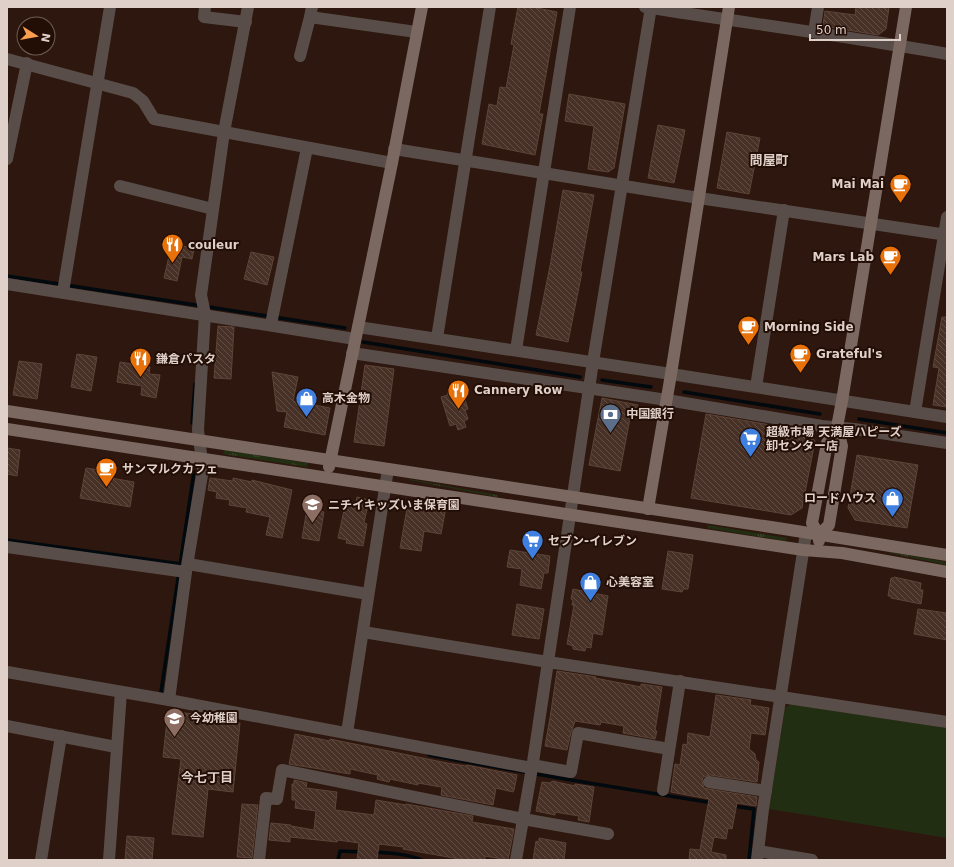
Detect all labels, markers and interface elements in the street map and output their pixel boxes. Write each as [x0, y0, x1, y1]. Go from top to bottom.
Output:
north arrow [16, 16, 56, 56]
scale bar [810, 16, 900, 42]
text: 50 m [816, 23, 847, 37]
text: N [38, 32, 53, 44]
district label: 問屋町 [749, 153, 789, 168]
cafe icon: Mai Mai [887, 171, 913, 204]
place label: Mai Mai [832, 177, 884, 191]
restaurant icon: couleur [160, 232, 186, 265]
place label: couleur [188, 238, 239, 252]
cafe icon: Mars Lab [877, 244, 903, 277]
place label: Mars Lab [812, 250, 874, 264]
cafe icon: Morning Side [735, 314, 761, 347]
place label: Morning Side [764, 320, 854, 334]
cafe icon: Grateful's [788, 341, 814, 374]
restaurant icon: 鎌倉パスタ [127, 346, 153, 379]
place label: Grateful's [816, 347, 882, 361]
place label: 鎌倉パスタ [156, 352, 216, 366]
restaurant icon: Cannery Row [446, 377, 472, 410]
place label: Cannery Row [474, 383, 563, 397]
shop icon: 高木金物 [294, 385, 320, 418]
place label: 高木金物 [322, 391, 370, 405]
bank icon: 中国銀行 [598, 401, 624, 434]
place label: 中国銀行 [626, 407, 674, 421]
place label: 超級市場 天満屋ハピーズ 卸センター店 [766, 425, 902, 453]
supermarket icon: 超級市場 天満屋ハピーズ 卸センター店 [738, 426, 764, 459]
cafe icon: サンマルクカフェ [93, 456, 119, 489]
place label: サンマルクカフェ [122, 462, 218, 476]
shop icon: ロードハウス [879, 485, 905, 518]
place label: ロードハウス [804, 491, 876, 505]
school or university icon: ニチイキッズいま保育園 [300, 492, 326, 525]
place label: ニチイキッズいま保育園 [328, 498, 460, 512]
supermarket icon: セブン-イレブン [519, 528, 545, 561]
place label: セブン-イレブン [548, 534, 637, 548]
shop icon: 心美容室 [578, 569, 604, 602]
place label: 心美容室 [606, 575, 654, 589]
school or university icon: 今幼稚園 [162, 705, 188, 738]
place label: 今幼稚園 [190, 711, 238, 725]
district label: 今七丁目 [181, 770, 233, 785]

